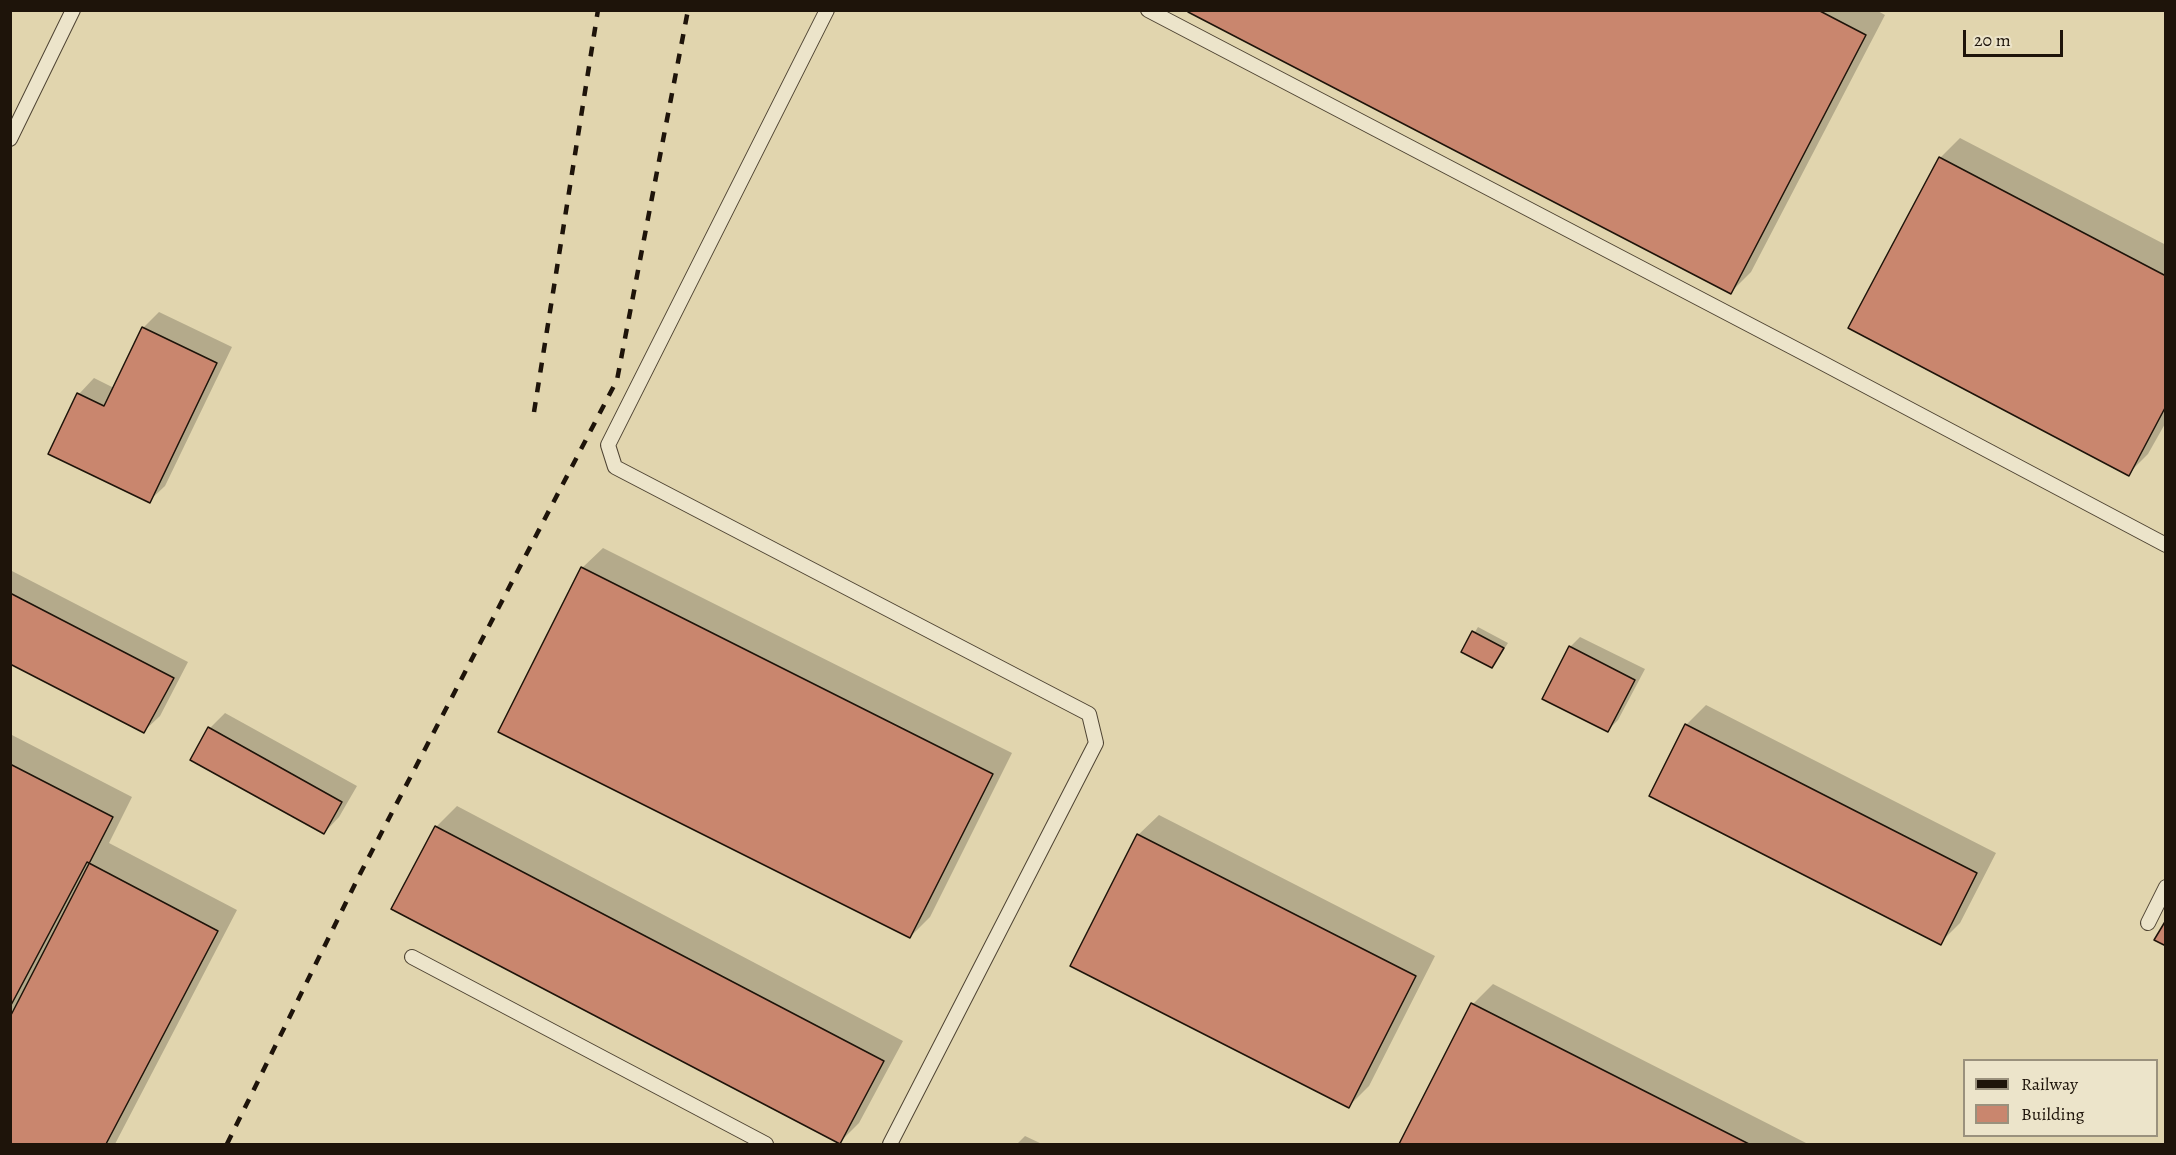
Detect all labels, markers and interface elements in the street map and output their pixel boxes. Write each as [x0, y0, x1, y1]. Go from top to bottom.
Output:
scale bar [1966, 18, 2066, 56]
text: 20 m [1974, 28, 2011, 52]
legend [1963, 1059, 2158, 1137]
text: Railway [2021, 1072, 2078, 1096]
text: Building [2021, 1102, 2085, 1126]

